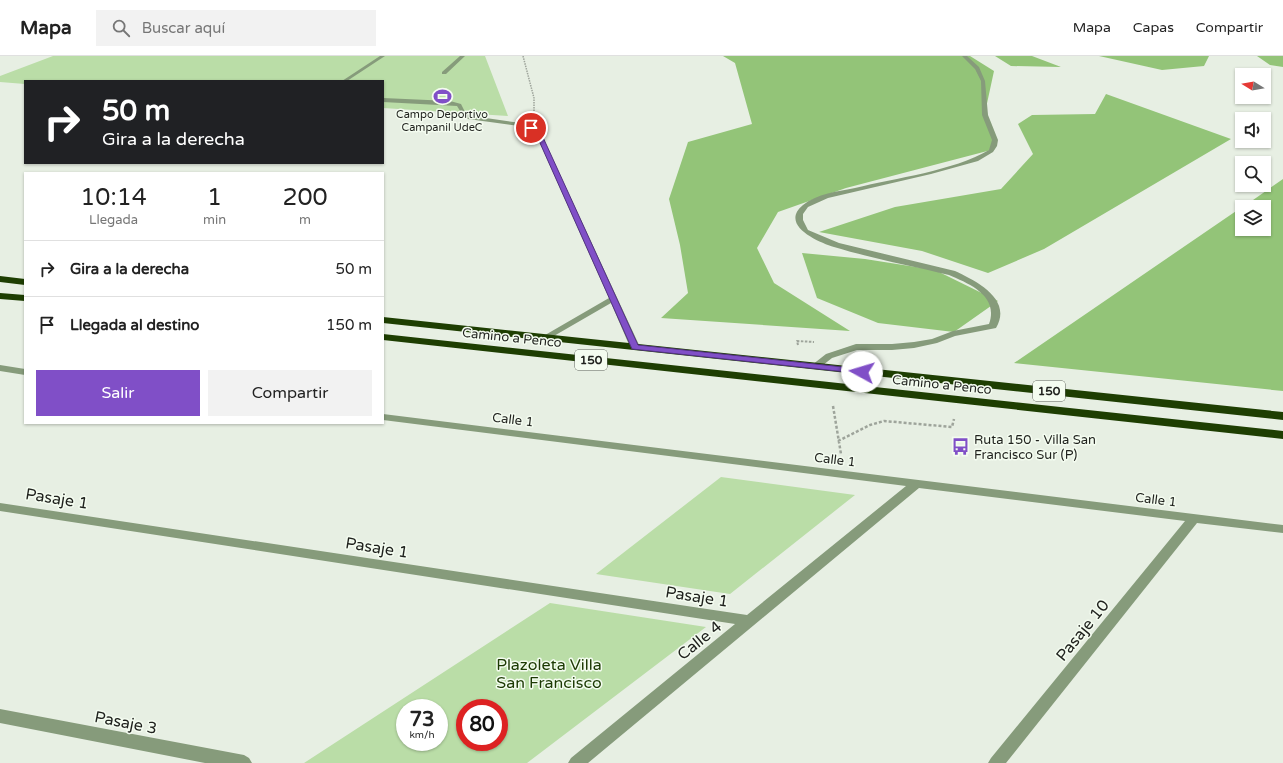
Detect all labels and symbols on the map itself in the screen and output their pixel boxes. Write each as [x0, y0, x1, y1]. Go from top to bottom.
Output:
north arrow [1235, 68, 1271, 104]
sports icon: Campo Deportivo Campanil UdeC [432, 86, 452, 106]
place label: Campo Deportivo Campanil UdeC [396, 108, 488, 134]
pin [514, 111, 548, 145]
street label: Camino a Penco [461, 325, 563, 351]
road number: 150 [575, 350, 607, 370]
position arrow [841, 351, 883, 393]
street label: Camino a Penco [891, 372, 993, 398]
road number: 150 [1033, 381, 1065, 401]
street label: Calle 1 [491, 410, 535, 430]
place label: Ruta 150 - Villa San Francisco Sur (P) [974, 432, 1096, 463]
bus stop icon: Ruta 150 - Villa San Francisco Sur (P) [951, 436, 971, 456]
street label: Calle 1 [813, 450, 857, 470]
street label: Pasaje 1 [24, 484, 90, 514]
street label: Calle 1 [1134, 490, 1178, 510]
street label: Pasaje 1 [344, 533, 410, 563]
street label: Pasaje 1 [664, 582, 730, 612]
street label: Pasaje 10 [1052, 596, 1114, 665]
street label: Calle 4 [673, 617, 726, 665]
park label: Plazoleta Villa San Francisco [496, 655, 602, 693]
speed limit sign: 80 [456, 699, 508, 751]
street label: Pasaje 3 [93, 707, 159, 739]

